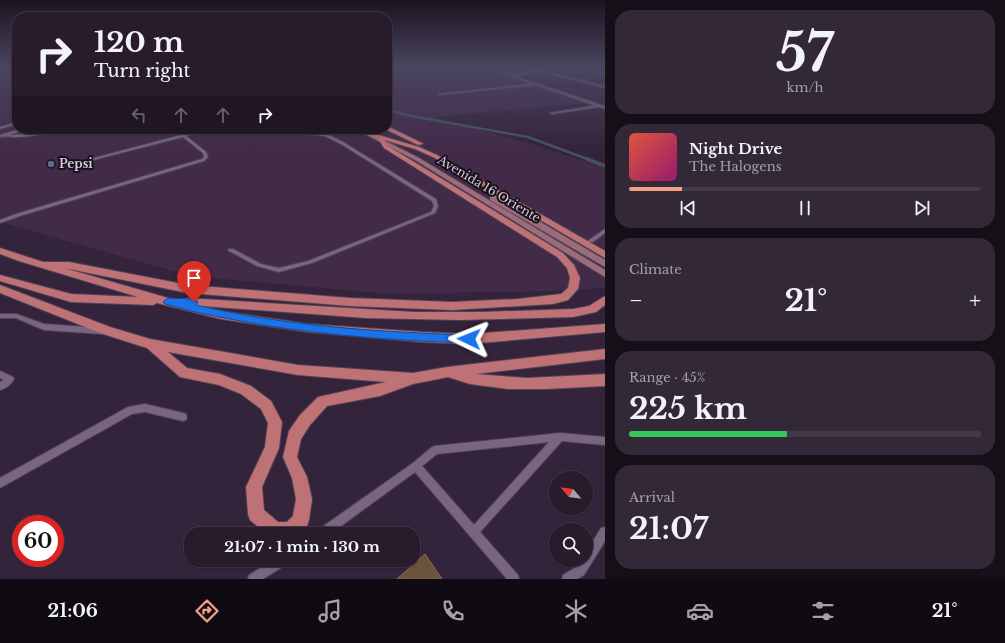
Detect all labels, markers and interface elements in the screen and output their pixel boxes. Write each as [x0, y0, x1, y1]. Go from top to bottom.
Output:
text: 57 [776, 21, 834, 85]
text: 120 m [94, 25, 184, 60]
icon: right [28, 28, 80, 80]
text: Turn right [94, 60, 190, 82]
text: km/h [787, 79, 823, 96]
icon: left [128, 104, 150, 126]
icon: ahead [170, 104, 192, 126]
icon: ahead [212, 104, 234, 126]
icon: right [254, 104, 276, 126]
text: Night Drive [689, 139, 782, 158]
street label: Avenida 16 Oriente [434, 151, 543, 225]
place label: Pepsi [59, 156, 93, 171]
text: The Halogens [689, 158, 782, 175]
marker: Pepsi [46, 159, 56, 169]
icon: previous [677, 197, 699, 219]
icon: pause [794, 197, 816, 219]
icon: next [911, 197, 933, 219]
pin [177, 261, 211, 302]
text: Climate [629, 261, 682, 278]
icon: arrive [183, 267, 205, 289]
text: 21° [785, 282, 827, 319]
text: − [629, 287, 643, 314]
text: + [969, 287, 981, 314]
position arrow [448, 318, 490, 360]
text: Range · 45% [629, 369, 705, 386]
text: 225 km [629, 390, 747, 427]
north arrow [549, 471, 593, 515]
map controls [549, 471, 593, 567]
text: Arrival [629, 489, 675, 506]
text: 21:07 [629, 510, 708, 547]
speed limit sign: 60 [12, 515, 64, 567]
button: search [549, 523, 593, 567]
text: 21:07 · 1 min · 130 m [224, 537, 380, 556]
icon: directions [193, 597, 221, 625]
icon: music [316, 597, 344, 625]
icon: phone [439, 597, 467, 625]
icon: climate [562, 597, 590, 625]
icon: car [686, 597, 714, 625]
icon: filters [809, 597, 837, 625]
text: 21:06 [48, 600, 98, 622]
text: 21° [932, 600, 957, 622]

